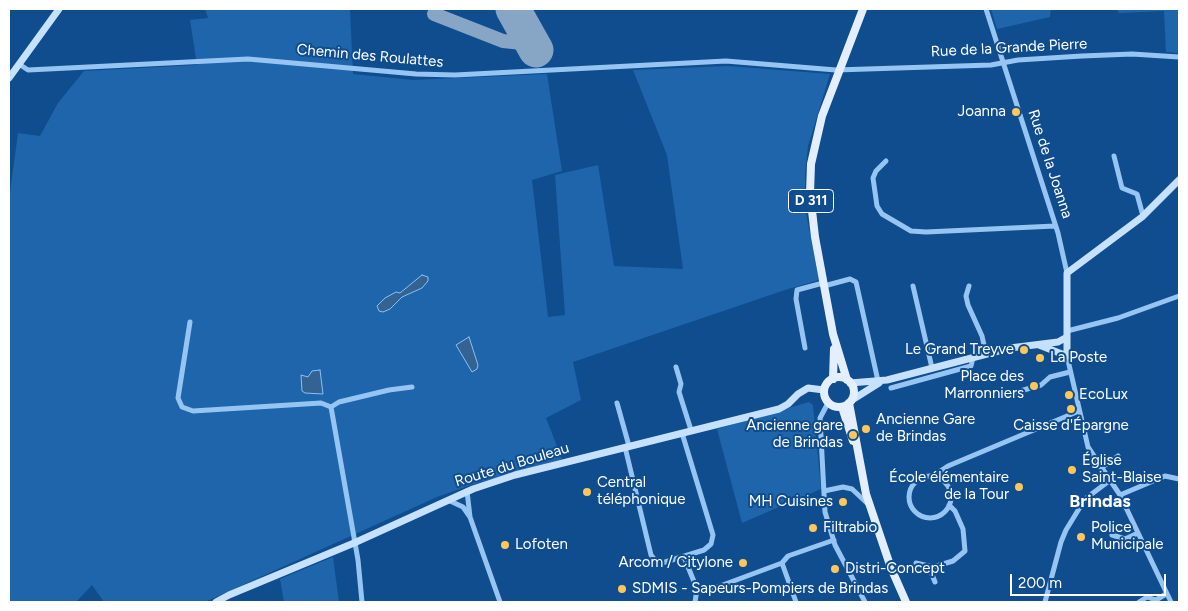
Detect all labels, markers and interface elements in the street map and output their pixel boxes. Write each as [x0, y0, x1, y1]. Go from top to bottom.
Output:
street label: Rue de la Grande Pierre [930, 35, 1088, 61]
street label: Chemin des Roulattes [296, 41, 444, 71]
place label: Joanna [958, 103, 1006, 121]
marker: Joanna [1010, 106, 1022, 118]
street label: Rue de la Joanna [1024, 107, 1076, 221]
road number: D 311 [788, 190, 834, 212]
place label: Le Grand Treyve [905, 341, 1014, 359]
marker: Le Grand Treyve [1018, 344, 1030, 356]
place label: La Poste [1050, 349, 1107, 367]
marker: La Poste [1034, 352, 1046, 364]
place label: Place des Marronniers [944, 368, 1024, 403]
marker: Place des Marronniers [1028, 380, 1040, 392]
place label: EcoLux [1079, 386, 1128, 404]
marker: EcoLux [1063, 389, 1075, 401]
marker: Caisse d'Épargne [1065, 403, 1077, 415]
place label: Ancienne Gare de Brindas [876, 411, 975, 446]
place label: Ancienne gare de Brindas [746, 417, 843, 452]
place label: Caisse d'Épargne [1013, 417, 1129, 435]
marker: Ancienne Gare de Brindas [860, 423, 872, 435]
marker: Ancienne gare de Brindas [847, 429, 859, 441]
street label: Route du Bouleau [453, 439, 571, 491]
place label: Église Saint-Blaise [1082, 452, 1161, 487]
marker: Église Saint-Blaise [1066, 464, 1078, 476]
place label: École élémentaire de la Tour [889, 469, 1009, 504]
place label: Central téléphonique [597, 474, 685, 509]
marker: École élémentaire de la Tour [1013, 481, 1025, 493]
marker: Central téléphonique [581, 486, 593, 498]
district label: Brindas [1069, 491, 1131, 513]
place label: MH Cuisines [749, 493, 833, 511]
marker: MH Cuisines [837, 496, 849, 508]
place label: Filtrabio [823, 519, 877, 537]
place label: Police Municipale [1091, 519, 1164, 554]
marker: Filtrabio [807, 522, 819, 534]
marker: Police Municipale [1075, 531, 1087, 543]
place label: Lofoten [515, 536, 568, 554]
marker: Lofoten [499, 539, 511, 551]
place label: Arcom / Citylone [619, 554, 733, 572]
marker: Arcom / Citylone [737, 557, 749, 569]
place label: Distri-Concept [845, 560, 945, 578]
marker: Distri-Concept [829, 563, 841, 575]
scale bar [1013, 564, 1169, 596]
text: 200 m [1018, 574, 1062, 592]
place label: SDMIS - Sapeurs-Pompiers de Brindas [632, 580, 888, 598]
marker: SDMIS - Sapeurs-Pompiers de Brindas [616, 583, 628, 595]

